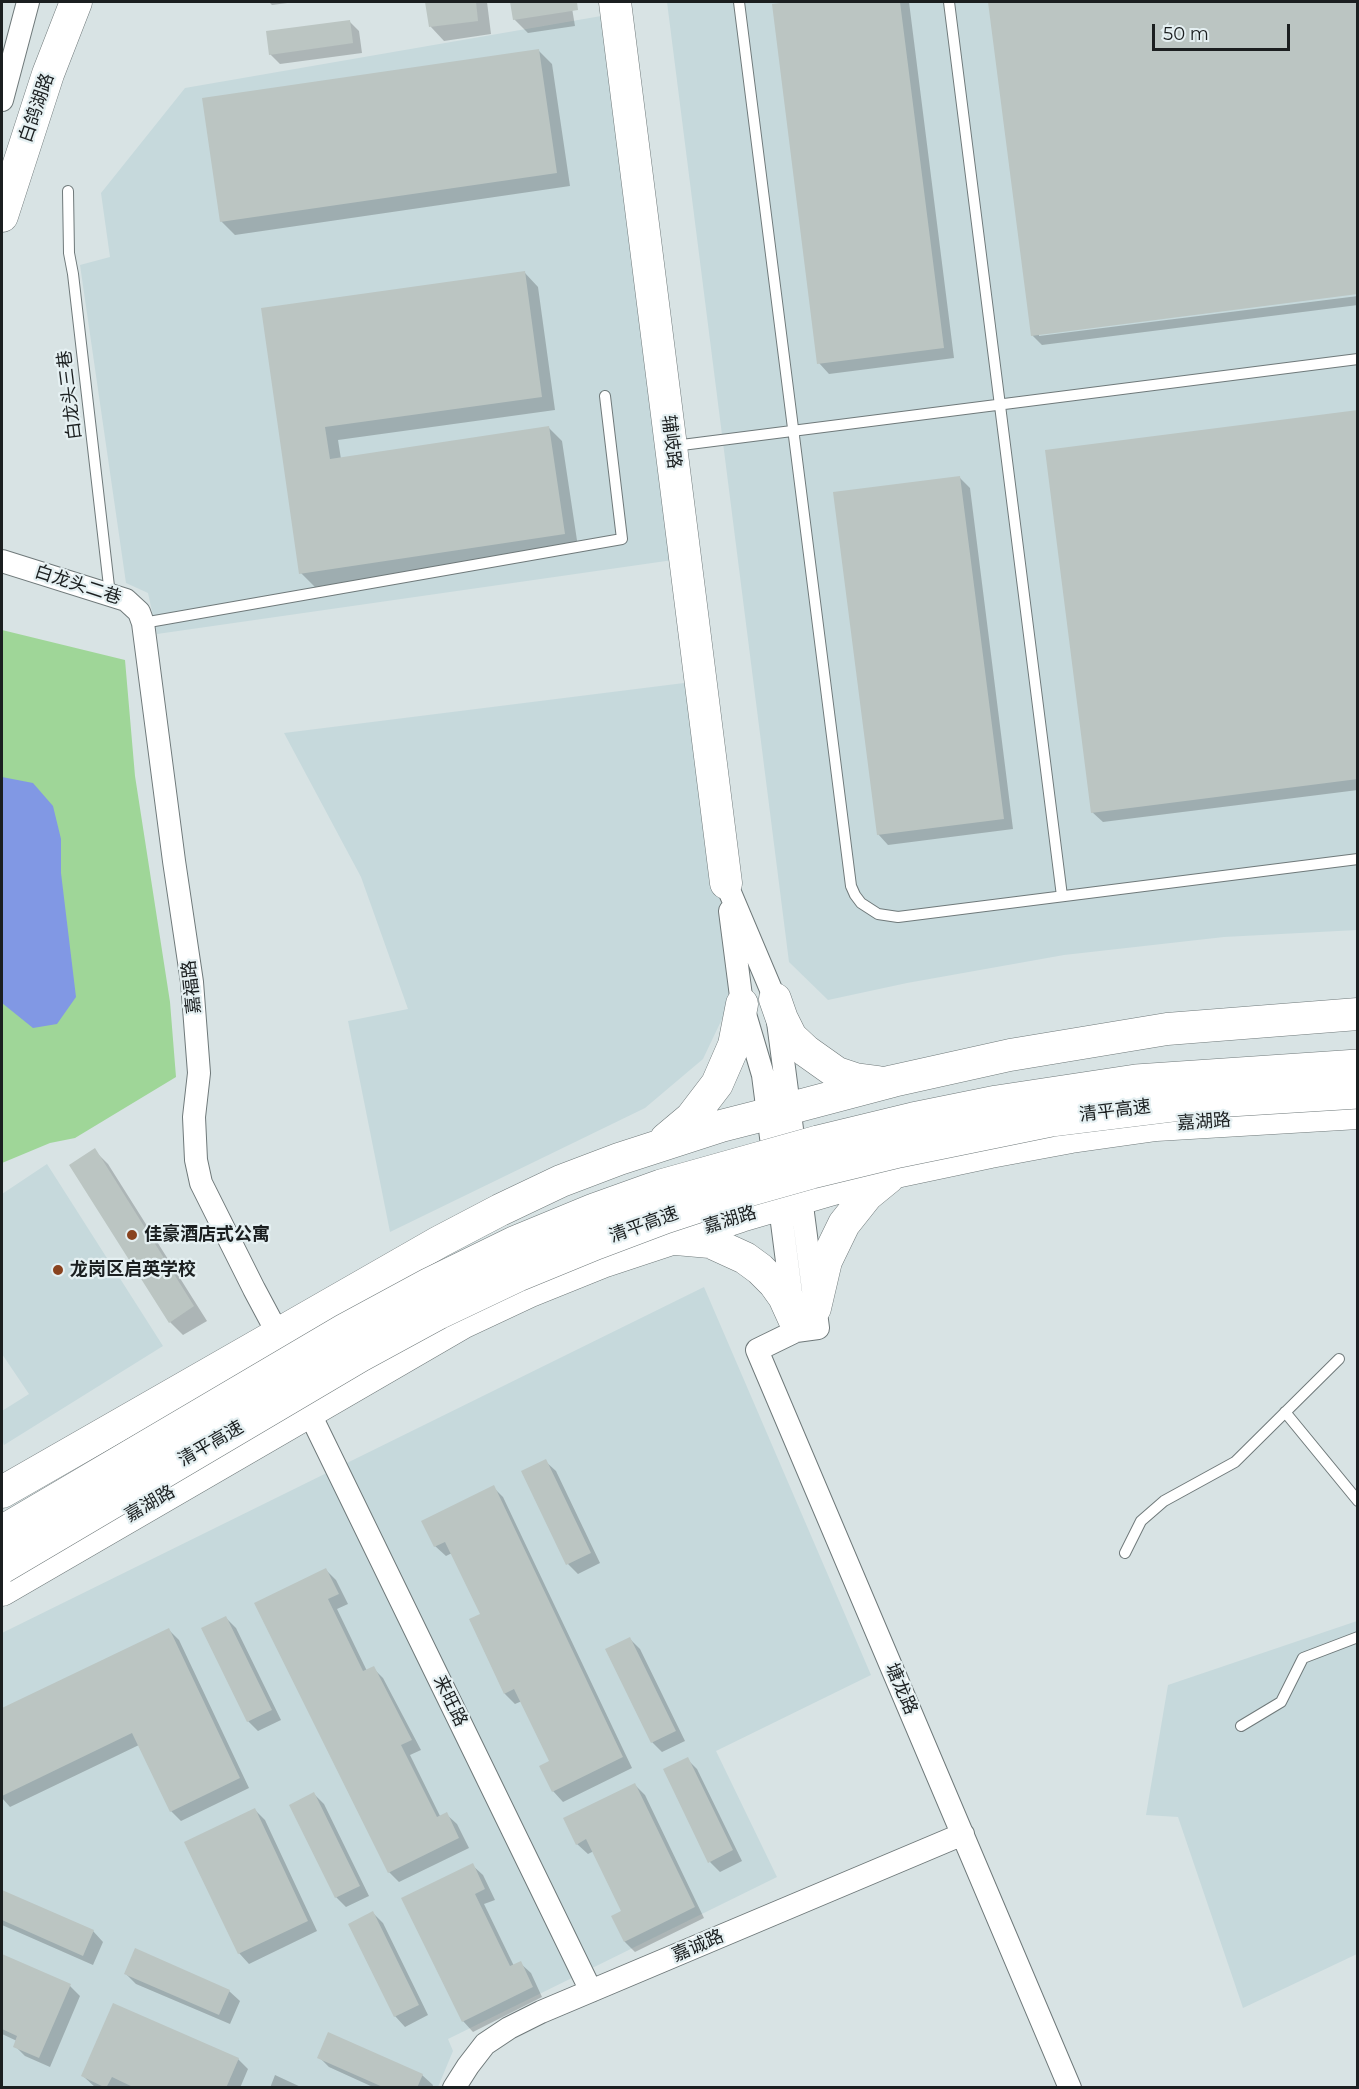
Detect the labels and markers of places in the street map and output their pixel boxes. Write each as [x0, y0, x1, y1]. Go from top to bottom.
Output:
place label: 佳豪酒店式公寓 [144, 1224, 270, 1246]
marker: 佳豪酒店式公寓 [125, 1228, 139, 1242]
place label: 龙岗区启英学校 [70, 1259, 196, 1281]
marker: 龙岗区启英学校 [51, 1263, 65, 1277]

